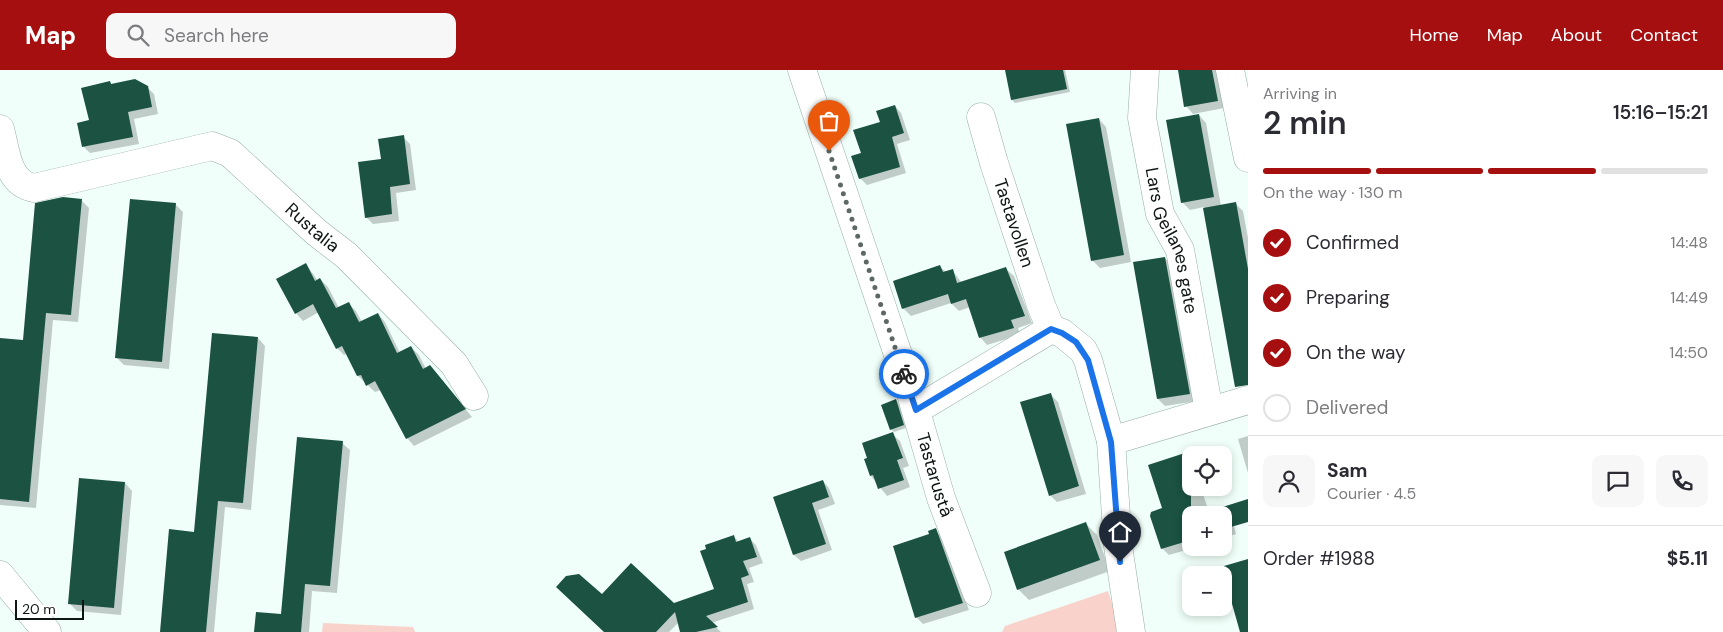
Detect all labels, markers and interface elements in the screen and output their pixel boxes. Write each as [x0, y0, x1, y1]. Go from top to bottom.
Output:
search box [106, 13, 456, 58]
text: Map [25, 20, 76, 51]
icon: search [124, 21, 152, 49]
text: Search here [164, 23, 269, 48]
text: Home [1409, 23, 1459, 47]
text: Map [1487, 23, 1523, 47]
text: About [1551, 23, 1602, 47]
text: Contact [1630, 23, 1698, 47]
text: Arriving in [1263, 83, 1337, 104]
pin [808, 100, 850, 151]
text: 15:16–15:21 [1613, 100, 1708, 125]
text: 2 min [1263, 102, 1347, 144]
icon: bag [815, 107, 843, 135]
street label: Lars Geilanes gate [1140, 165, 1203, 316]
street label: Tastavollen [988, 176, 1040, 270]
text: On the way · 130 m [1263, 182, 1403, 203]
street label: Rustalia [280, 198, 344, 258]
icon: check [1263, 229, 1291, 257]
text: Confirmed [1306, 230, 1399, 255]
text: 14:48 [1671, 232, 1708, 253]
icon: check [1263, 284, 1291, 312]
text: Preparing [1306, 285, 1390, 310]
text: 14:49 [1670, 287, 1708, 308]
icon: check [1263, 339, 1291, 367]
text: On the way [1306, 340, 1406, 365]
text: 14:50 [1669, 342, 1708, 363]
courier [879, 349, 929, 399]
icon: bike [890, 360, 918, 388]
text: Delivered [1306, 395, 1388, 420]
street label: Tastarustå [911, 430, 959, 520]
map controls [1182, 446, 1232, 616]
button: locate [1182, 446, 1232, 496]
button: person [1263, 455, 1315, 507]
button: chat [1592, 455, 1644, 507]
button: phone [1656, 455, 1708, 507]
text: Sam [1327, 458, 1368, 483]
text: Courier · 4.5 [1327, 483, 1416, 504]
button: + [1182, 506, 1232, 556]
pin [1099, 511, 1141, 562]
icon: home [1106, 518, 1134, 546]
text: Order #1988 [1263, 546, 1375, 571]
text: $5.11 [1667, 546, 1708, 571]
button: − [1182, 566, 1232, 616]
scale bar [15, 597, 84, 620]
text: 20 m [22, 600, 56, 618]

